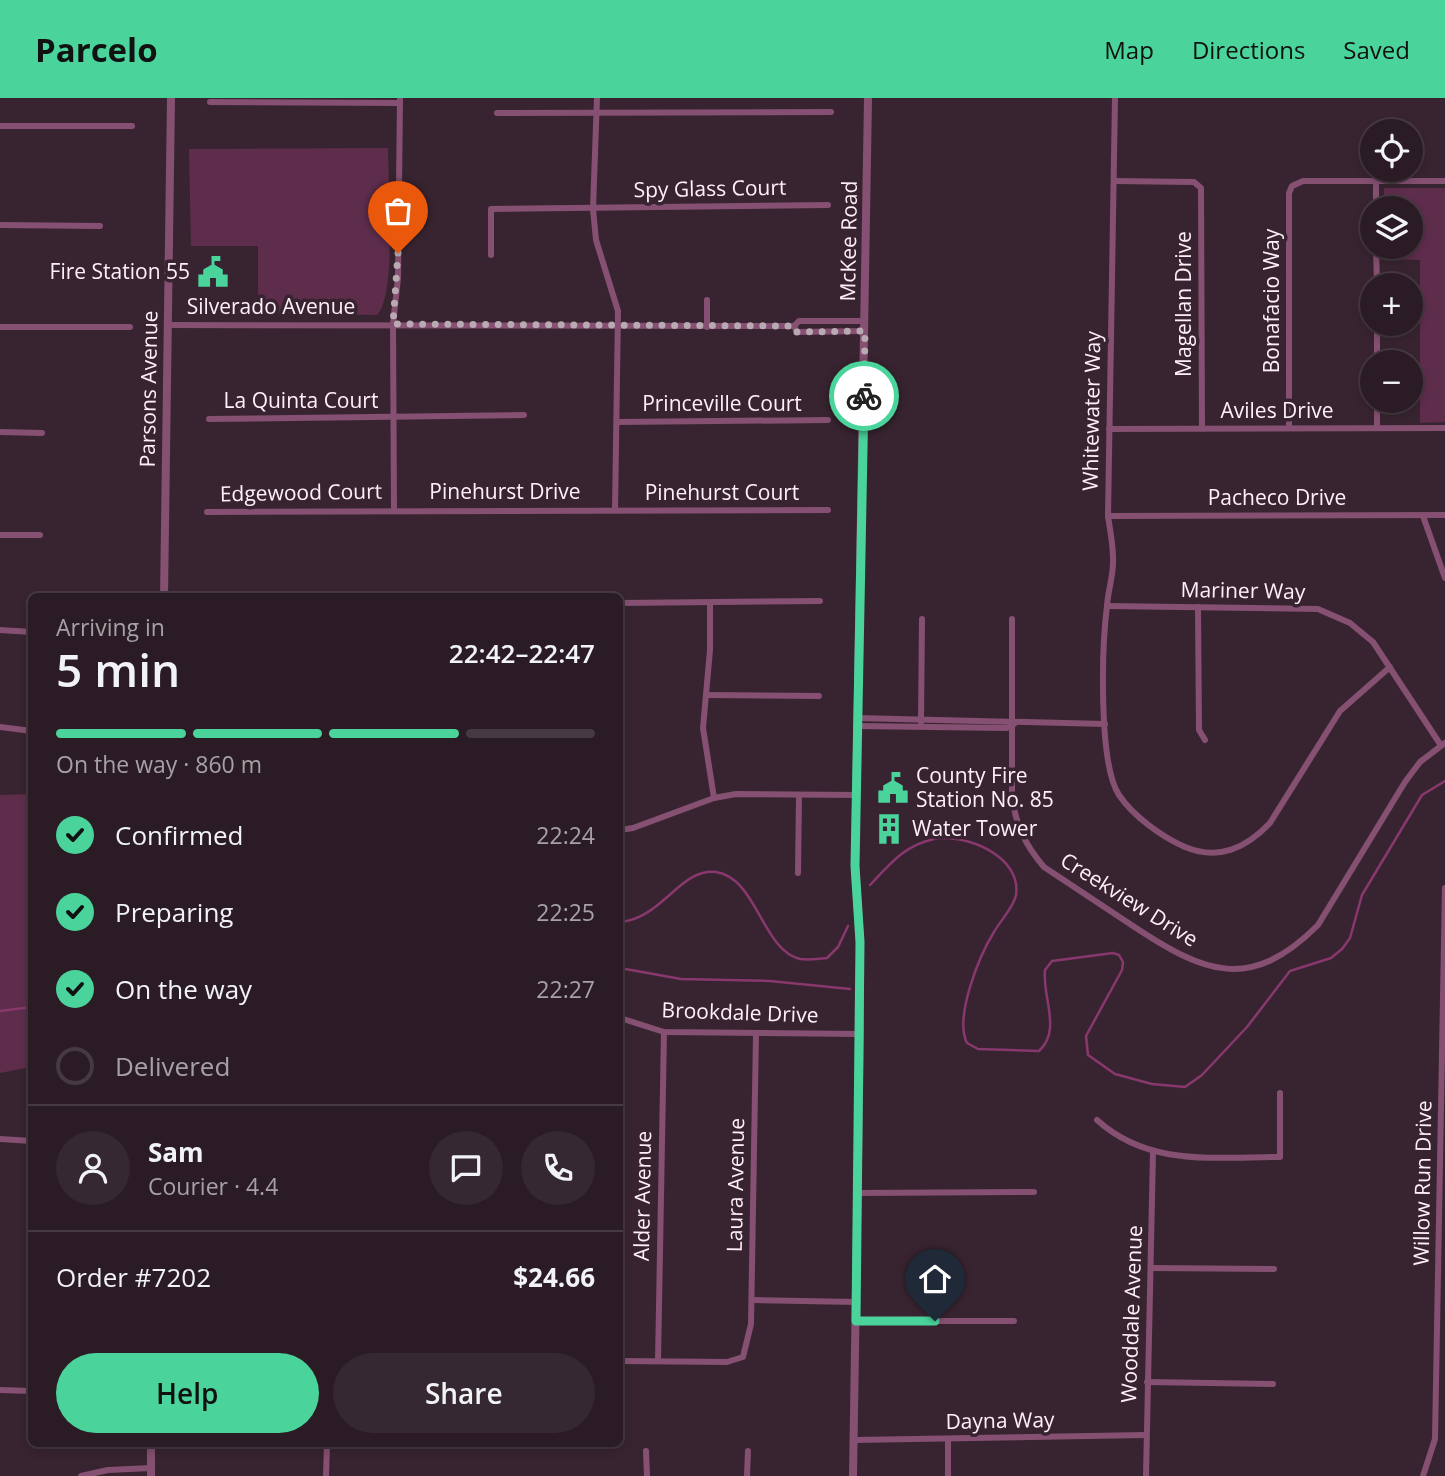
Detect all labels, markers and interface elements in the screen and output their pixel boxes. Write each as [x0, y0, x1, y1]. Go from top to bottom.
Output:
text: Parcelo [35, 27, 158, 72]
text: Map [1104, 33, 1154, 66]
text: Directions [1192, 33, 1305, 66]
text: Saved [1343, 33, 1410, 66]
map controls [1360, 119, 1423, 413]
button: locate [1360, 119, 1423, 182]
street label: Spy Glass Court [633, 173, 787, 203]
street label: McKee Road [833, 180, 863, 302]
pin [368, 181, 428, 253]
icon: bag [379, 192, 417, 230]
button: layers [1360, 196, 1423, 259]
street label: Bonafacio Way [1257, 228, 1285, 373]
street label: Magellan Drive [1169, 231, 1197, 377]
public building icon: Fire Station 55 [196, 255, 230, 289]
place label: Fire Station 55 [50, 257, 190, 285]
button: + [1360, 273, 1423, 336]
street label: Silverado Avenue [187, 292, 355, 320]
street label: Parsons Avenue [133, 310, 163, 468]
street label: Whitewater Way [1076, 330, 1106, 491]
button: − [1360, 350, 1423, 413]
courier [829, 361, 899, 431]
icon: bike [845, 377, 883, 415]
street label: La Quinta Court [224, 386, 378, 414]
street label: Princeville Court [642, 389, 802, 417]
street label: Aviles Drive [1220, 396, 1334, 424]
street label: Edgewood Court [220, 477, 382, 507]
street label: Pinehurst Drive [429, 477, 581, 505]
street label: Pinehurst Court [645, 478, 799, 506]
street label: Pacheco Drive [1208, 483, 1346, 511]
street label: Mariner Way [1180, 575, 1306, 605]
text: Arriving in [56, 611, 165, 643]
text: 22:42–22:47 [449, 635, 595, 671]
text: 5 min [56, 638, 180, 700]
text: On the way · 860 m [56, 748, 262, 780]
place label: County Fire Station No. 85 [916, 761, 1054, 813]
public building icon: County Fire Station No. 85 [876, 771, 910, 805]
building icon: Water Tower [872, 812, 906, 846]
place label: Water Tower [912, 814, 1038, 842]
icon: check [56, 816, 94, 854]
text: Confirmed [115, 817, 243, 853]
text: 22:24 [536, 819, 595, 851]
street label: Creekview Drive [1055, 846, 1204, 953]
icon: check [56, 893, 94, 931]
text: Preparing [115, 894, 233, 930]
text: 22:25 [536, 896, 595, 928]
icon: check [56, 970, 94, 1008]
text: On the way [115, 971, 252, 1007]
text: 22:27 [536, 973, 595, 1005]
street label: Brookdale Drive [661, 995, 819, 1029]
text: Delivered [115, 1048, 230, 1084]
street label: Willow Run Drive [1407, 1100, 1437, 1266]
street label: Laura Avenue [720, 1118, 750, 1252]
button: person [56, 1131, 130, 1205]
button: chat [429, 1131, 503, 1205]
button: phone [521, 1131, 595, 1205]
street label: Alder Avenue [627, 1131, 657, 1261]
text: Sam [148, 1134, 204, 1170]
text: Courier · 4.4 [148, 1170, 278, 1202]
street label: Wooddale Avenue [1114, 1225, 1148, 1403]
pin [905, 1249, 965, 1321]
text: Order #7202 [56, 1259, 211, 1295]
text: $24.66 [513, 1259, 595, 1295]
icon: home [916, 1260, 954, 1298]
button: Help [56, 1353, 319, 1433]
button: Share [333, 1353, 595, 1433]
street label: Dayna Way [945, 1405, 1055, 1435]

